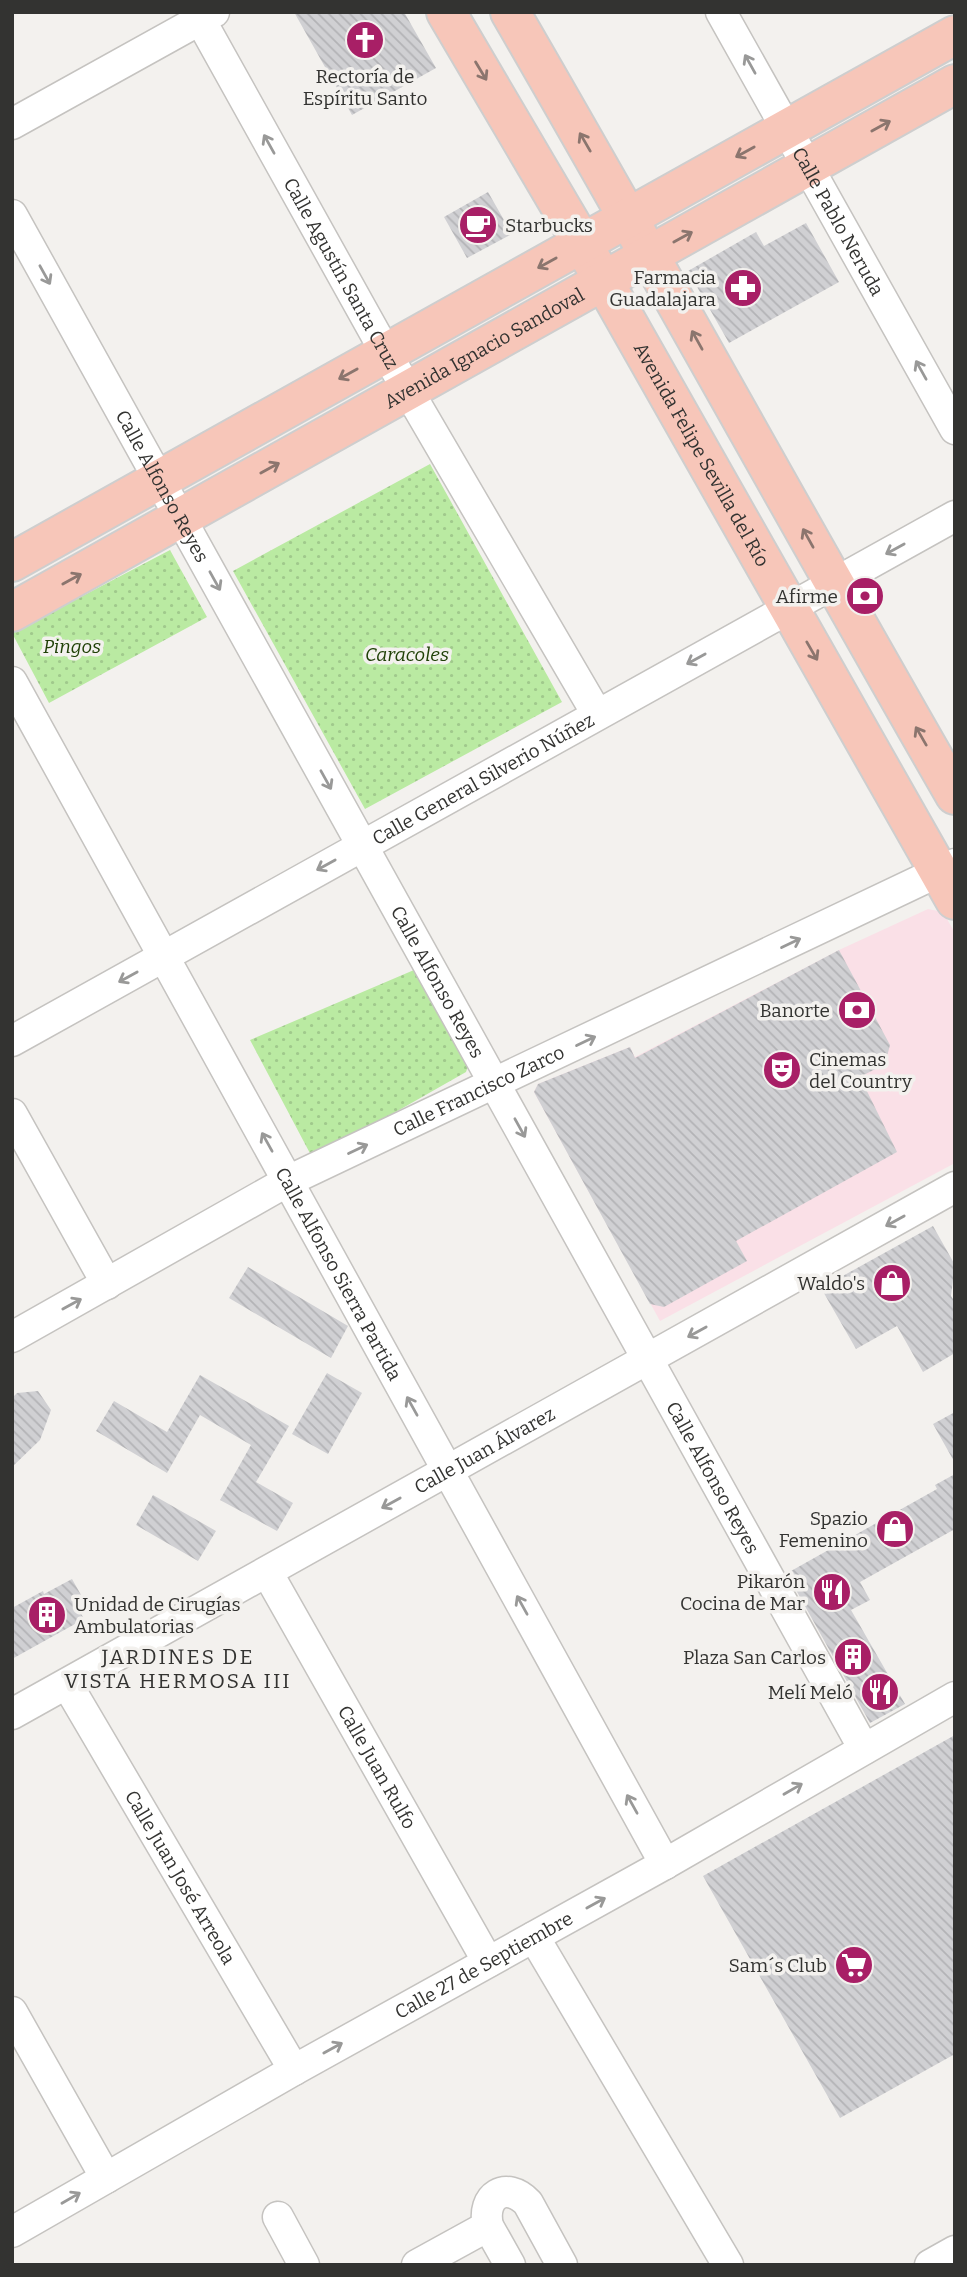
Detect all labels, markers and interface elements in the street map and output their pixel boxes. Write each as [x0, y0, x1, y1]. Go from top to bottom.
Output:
church icon: Rectoría de Espíritu Santo [344, 19, 386, 61]
one-way arrow [743, 55, 757, 75]
one-way arrow [474, 61, 488, 81]
place label: Rectoría de Espíritu Santo [303, 65, 427, 110]
one-way arrow [870, 119, 891, 132]
one-way arrow [578, 132, 592, 152]
one-way arrow [262, 134, 276, 154]
street label: Calle Pablo Neruda [788, 143, 890, 300]
one-way arrow [736, 145, 756, 159]
street label: Calle Agustín Santa Cruz [279, 173, 404, 373]
cafe icon: Starbucks [457, 204, 499, 246]
place label: Starbucks [505, 214, 593, 237]
one-way arrow [672, 230, 692, 244]
one-way arrow [537, 257, 558, 270]
one-way arrow [38, 264, 52, 284]
place label: Farmacia Guadalajara [609, 266, 717, 311]
pharmacy icon: Farmacia Guadalajara [722, 267, 764, 309]
street label: Avenida Ignacio Sandoval [380, 283, 588, 413]
one-way arrow [690, 330, 704, 350]
street label: Avenida Felipe Sevilla del Río [629, 338, 775, 570]
one-way arrow [914, 360, 928, 380]
one-way arrow [338, 368, 359, 381]
street label: Calle Alfonso Reyes [111, 406, 214, 566]
one-way arrow [260, 461, 280, 475]
one-way arrow [801, 529, 815, 549]
one-way arrow [885, 543, 906, 556]
one-way arrow [208, 570, 222, 590]
one-way arrow [61, 572, 81, 586]
bank icon: Afirme [844, 575, 886, 617]
place label: Afirme [776, 585, 838, 608]
park label: Pingos [43, 635, 101, 658]
one-way arrow [805, 641, 819, 661]
park label: Caracoles [365, 643, 449, 666]
one-way arrow [686, 653, 707, 666]
street label: Calle General Silverio Núñez [368, 708, 598, 850]
one-way arrow [914, 726, 928, 746]
one-way arrow [319, 769, 333, 789]
one-way arrow [316, 859, 337, 872]
street label: Calle Alfonso Reyes [386, 902, 489, 1062]
one-way arrow [780, 935, 801, 949]
one-way arrow [118, 970, 138, 984]
bank icon: Banorte [836, 989, 878, 1031]
place label: Banorte [759, 999, 830, 1022]
one-way arrow [575, 1034, 596, 1047]
street label: Calle Francisco Zarco [389, 1040, 568, 1141]
place label: Cinemas del Country [809, 1048, 913, 1093]
theatre icon: Cinemas del Country [761, 1049, 803, 1091]
one-way arrow [513, 1118, 527, 1138]
one-way arrow [259, 1133, 273, 1153]
one-way arrow [347, 1142, 368, 1155]
street label: Calle Alfonso Sierra Partida [271, 1163, 407, 1385]
one-way arrow [885, 1215, 906, 1228]
shop icon: Waldo's [871, 1262, 913, 1304]
place label: Waldo's [797, 1272, 865, 1295]
one-way arrow [61, 1297, 81, 1311]
one-way arrow [687, 1325, 707, 1339]
one-way arrow [405, 1396, 418, 1417]
street label: Calle Alfonso Reyes [662, 1397, 765, 1558]
street label: Calle Juan Álvarez [410, 1402, 559, 1499]
one-way arrow [381, 1497, 402, 1510]
place label: Spazio Femenino [779, 1507, 868, 1552]
shop icon: Spazio Femenino [874, 1508, 916, 1550]
place label: Pikarón Cocina de Mar [680, 1570, 806, 1615]
restaurant icon: Pikarón Cocina de Mar [811, 1571, 853, 1613]
place label: Unidad de Cirugías Ambulatorias [74, 1593, 241, 1638]
building icon: Unidad de Cirugías Ambulatorias [26, 1594, 68, 1636]
one-way arrow [515, 1595, 528, 1616]
building icon: Plaza San Carlos [832, 1636, 874, 1678]
district label: JARDINES DE VISTA HERMOSA III [64, 1644, 292, 1694]
place label: Plaza San Carlos [683, 1646, 826, 1669]
restaurant icon: Melí Meló [859, 1671, 901, 1713]
place label: Melí Meló [768, 1681, 853, 1704]
street label: Calle Juan Rulfo [333, 1701, 422, 1833]
one-way arrow [783, 1782, 803, 1796]
street label: Calle Juan José Arreola [120, 1786, 241, 1969]
one-way arrow [625, 1795, 639, 1815]
one-way arrow [585, 1896, 606, 1909]
street label: Calle 27 de Septiembre [391, 1906, 576, 2023]
supermarket icon: Sam´s Club [833, 1944, 875, 1986]
place label: Sam´s Club [729, 1954, 827, 1977]
one-way arrow [322, 2041, 342, 2055]
one-way arrow [61, 2191, 81, 2205]

